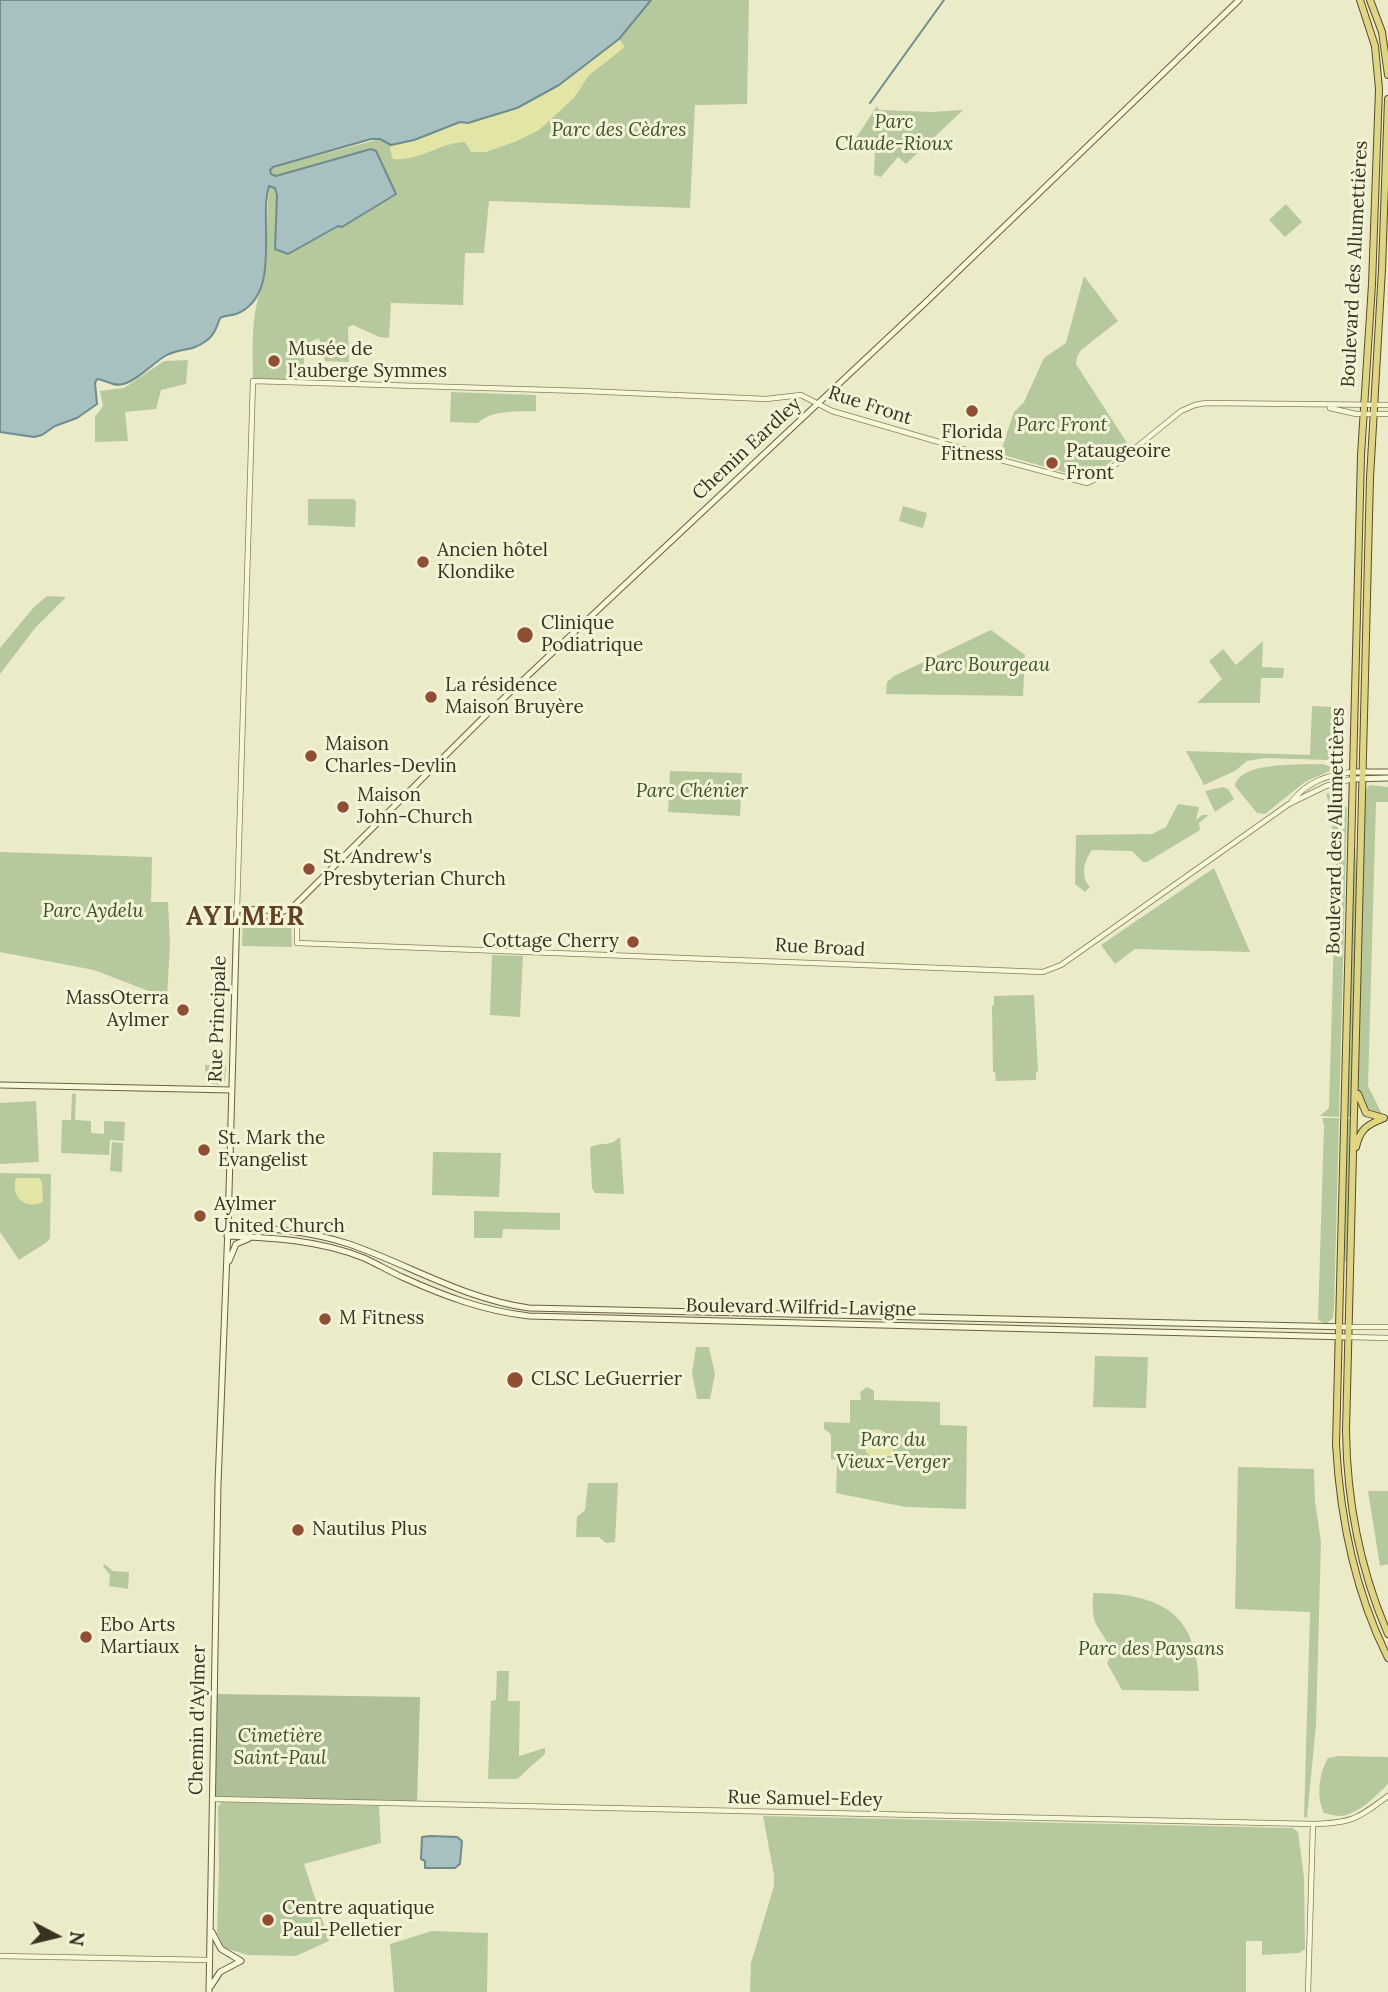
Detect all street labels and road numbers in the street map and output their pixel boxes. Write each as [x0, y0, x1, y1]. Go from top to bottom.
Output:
street label: Boulevard des Allumettières [1337, 140, 1373, 388]
street label: Rue Front [825, 382, 915, 430]
street label: Chemin Eardley [688, 393, 806, 505]
street label: Boulevard des Allumettières [1322, 707, 1350, 955]
street label: Rue Broad [774, 934, 866, 962]
street label: Rue Principale [204, 955, 232, 1083]
street label: Boulevard Wilfrid-Lavigne [685, 1295, 917, 1321]
street label: Chemin d'Aylmer [185, 1645, 211, 1795]
street label: Rue Samuel-Edey [727, 1786, 883, 1812]

